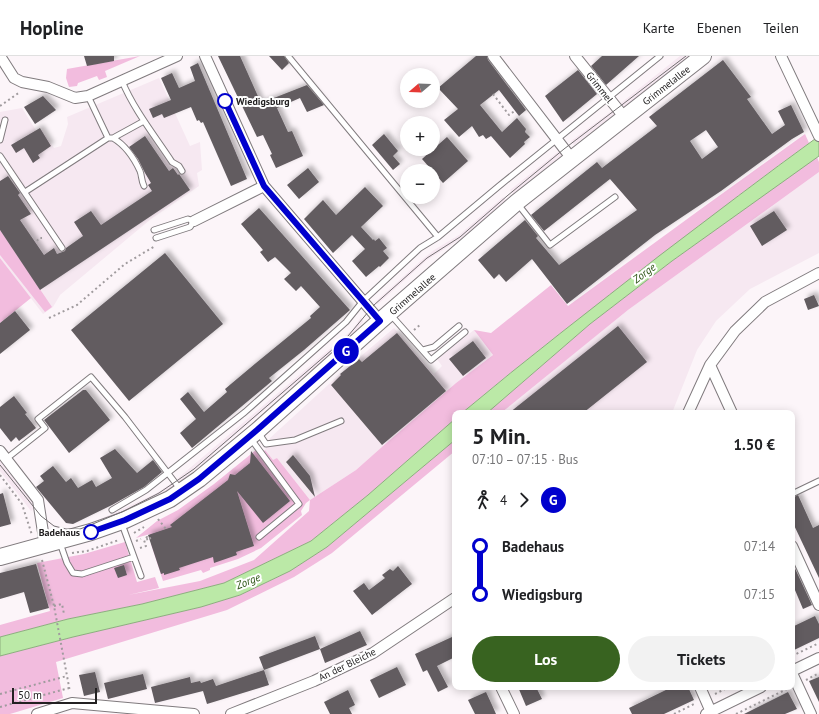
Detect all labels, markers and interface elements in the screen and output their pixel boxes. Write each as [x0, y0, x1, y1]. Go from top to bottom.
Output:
text: Hopline [20, 16, 84, 40]
text: Karte [643, 19, 675, 37]
text: Ebenen [697, 19, 741, 37]
text: Teilen [763, 19, 799, 37]
street label: Grimmelallee [640, 63, 693, 108]
north arrow [400, 68, 440, 108]
map controls [400, 68, 440, 204]
street label: Grimmel [583, 69, 616, 106]
marker: Wiedigsburg [217, 93, 233, 109]
place label: Wiedigsburg [236, 95, 290, 108]
button: + [400, 116, 440, 156]
button: − [400, 164, 440, 204]
water label: Zorge [629, 260, 658, 287]
street label: Grimmelallee [386, 271, 438, 318]
line badge: G [333, 338, 359, 364]
text: G [342, 342, 350, 360]
text: 5 Min. [472, 422, 531, 450]
text: 1.50 € [733, 435, 775, 454]
text: 07:10 – 07:15 · Bus [472, 451, 578, 468]
icon: walk [472, 489, 494, 511]
icon: forward [513, 489, 535, 511]
text: G [549, 491, 558, 509]
text: 4 [500, 492, 507, 509]
marker: Badehaus [83, 524, 99, 540]
place label: Badehaus [39, 526, 80, 539]
text: Badehaus [502, 537, 564, 556]
text: 07:14 [744, 538, 775, 555]
water label: Zorge [233, 570, 262, 593]
text: Wiedigsburg [502, 585, 583, 604]
text: 07:15 [744, 586, 775, 603]
button: Los [472, 636, 620, 682]
button: Tickets [628, 636, 775, 682]
street label: An der Bleiche [316, 645, 378, 684]
scale bar [12, 686, 97, 705]
text: 50 m [18, 688, 42, 702]

